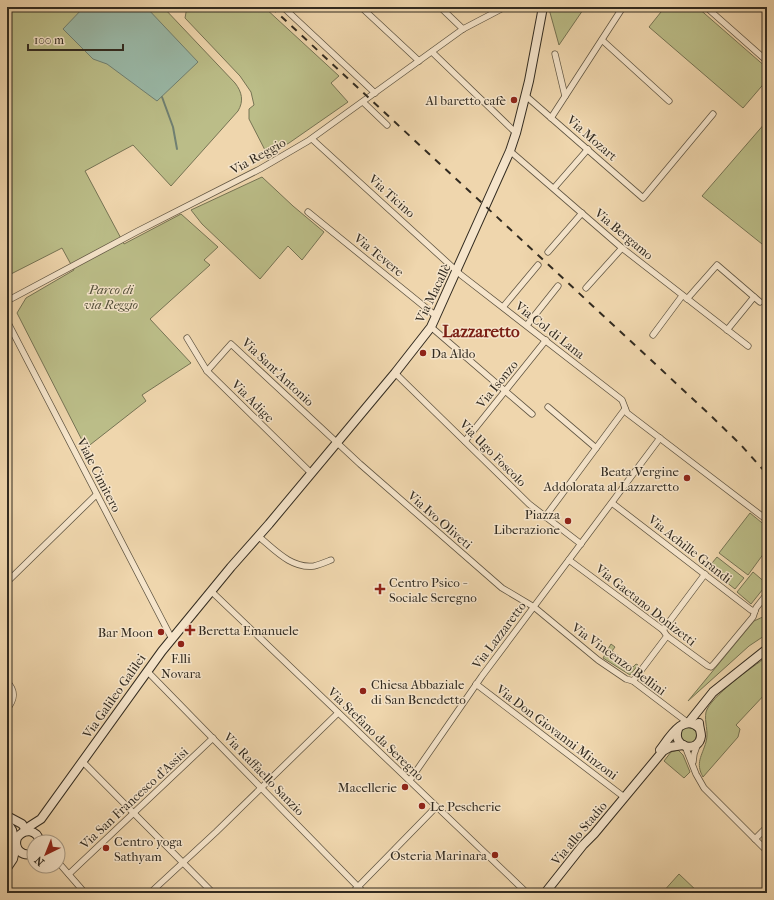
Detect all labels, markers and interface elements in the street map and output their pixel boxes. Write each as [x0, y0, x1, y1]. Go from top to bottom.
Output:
scale bar [28, 26, 123, 52]
text: 100 m [34, 33, 64, 47]
place label: Al baretto cafè [425, 93, 507, 108]
marker: Al baretto cafè [509, 95, 519, 105]
street label: Via Mozart [563, 112, 620, 164]
street label: Via Reggio [227, 134, 289, 178]
street label: Via Ticino [365, 171, 418, 221]
street label: Via Bergamo [591, 205, 657, 263]
street label: Via Tevere [350, 230, 407, 280]
street label: Via Macallè [412, 260, 454, 326]
park label: Parco di via Reggio [84, 282, 139, 312]
street label: Via Col di Lana [512, 298, 588, 362]
district label: Lazzaretto [442, 321, 520, 341]
street label: Via Sant'Antonio [238, 334, 317, 409]
place label: Da Aldo [431, 346, 476, 361]
marker: Da Aldo [418, 348, 428, 358]
street label: Via Isonzo [472, 357, 521, 412]
street label: Via Adige [228, 376, 278, 426]
street label: Via Ugo Foscolo [456, 416, 530, 490]
street label: Viale Cimitero [73, 435, 124, 515]
place label: Beata Vergine Addolorata al Lazzaretto [542, 464, 680, 494]
marker: Beata Vergine Addolorata al Lazzaretto [682, 473, 692, 483]
street label: Via Ivo Oliveti [404, 487, 475, 552]
place label: Piazza Liberazione [494, 507, 561, 537]
street label: Via Achille Grandi [644, 511, 735, 586]
marker: Piazza Liberazione [563, 516, 573, 526]
street label: Via Gaetano Donizetti [592, 561, 699, 649]
place label: Centro Psico - Sociale Seregno [389, 575, 477, 605]
marker: Centro Psico - Sociale Seregno [374, 583, 386, 595]
street label: Via Lazzaretto [468, 598, 529, 672]
street label: Via Vincenzo Bellini [568, 619, 669, 698]
place label: Beretta Emanuele [198, 623, 299, 638]
place label: Bar Moon [98, 625, 153, 640]
marker: Beretta Emanuele [185, 625, 195, 635]
marker: Bar Moon [156, 627, 166, 637]
marker: F.lli Novara [176, 639, 186, 649]
street label: Via Galileo Galilei [79, 651, 149, 742]
place label: F.lli Novara [161, 651, 202, 681]
place label: Chiesa Abbaziale di San Benedetto [371, 677, 466, 707]
street label: Via Don Giovanni Minzoni [493, 681, 621, 783]
street label: Via Stefano da Seregno [324, 683, 428, 784]
marker: Chiesa Abbaziale di San Benedetto [358, 686, 368, 696]
street label: Via Raffaello Sanzio [220, 729, 308, 819]
street label: Via San Francesco d'Assisi [76, 744, 191, 853]
place label: Macellerie [338, 780, 398, 795]
marker: Macellerie [400, 782, 410, 792]
street label: Via allo Stadio [547, 798, 610, 869]
place label: Le Pescherie [430, 799, 502, 814]
marker: Le Pescherie [417, 801, 427, 811]
north arrow [26, 834, 66, 874]
place label: Centro yoga Sathyam [114, 834, 183, 864]
marker: Centro yoga Sathyam [101, 843, 111, 853]
place label: Osteria Marinara [390, 848, 488, 863]
marker: Osteria Marinara [490, 850, 500, 860]
text: N [32, 853, 47, 869]

